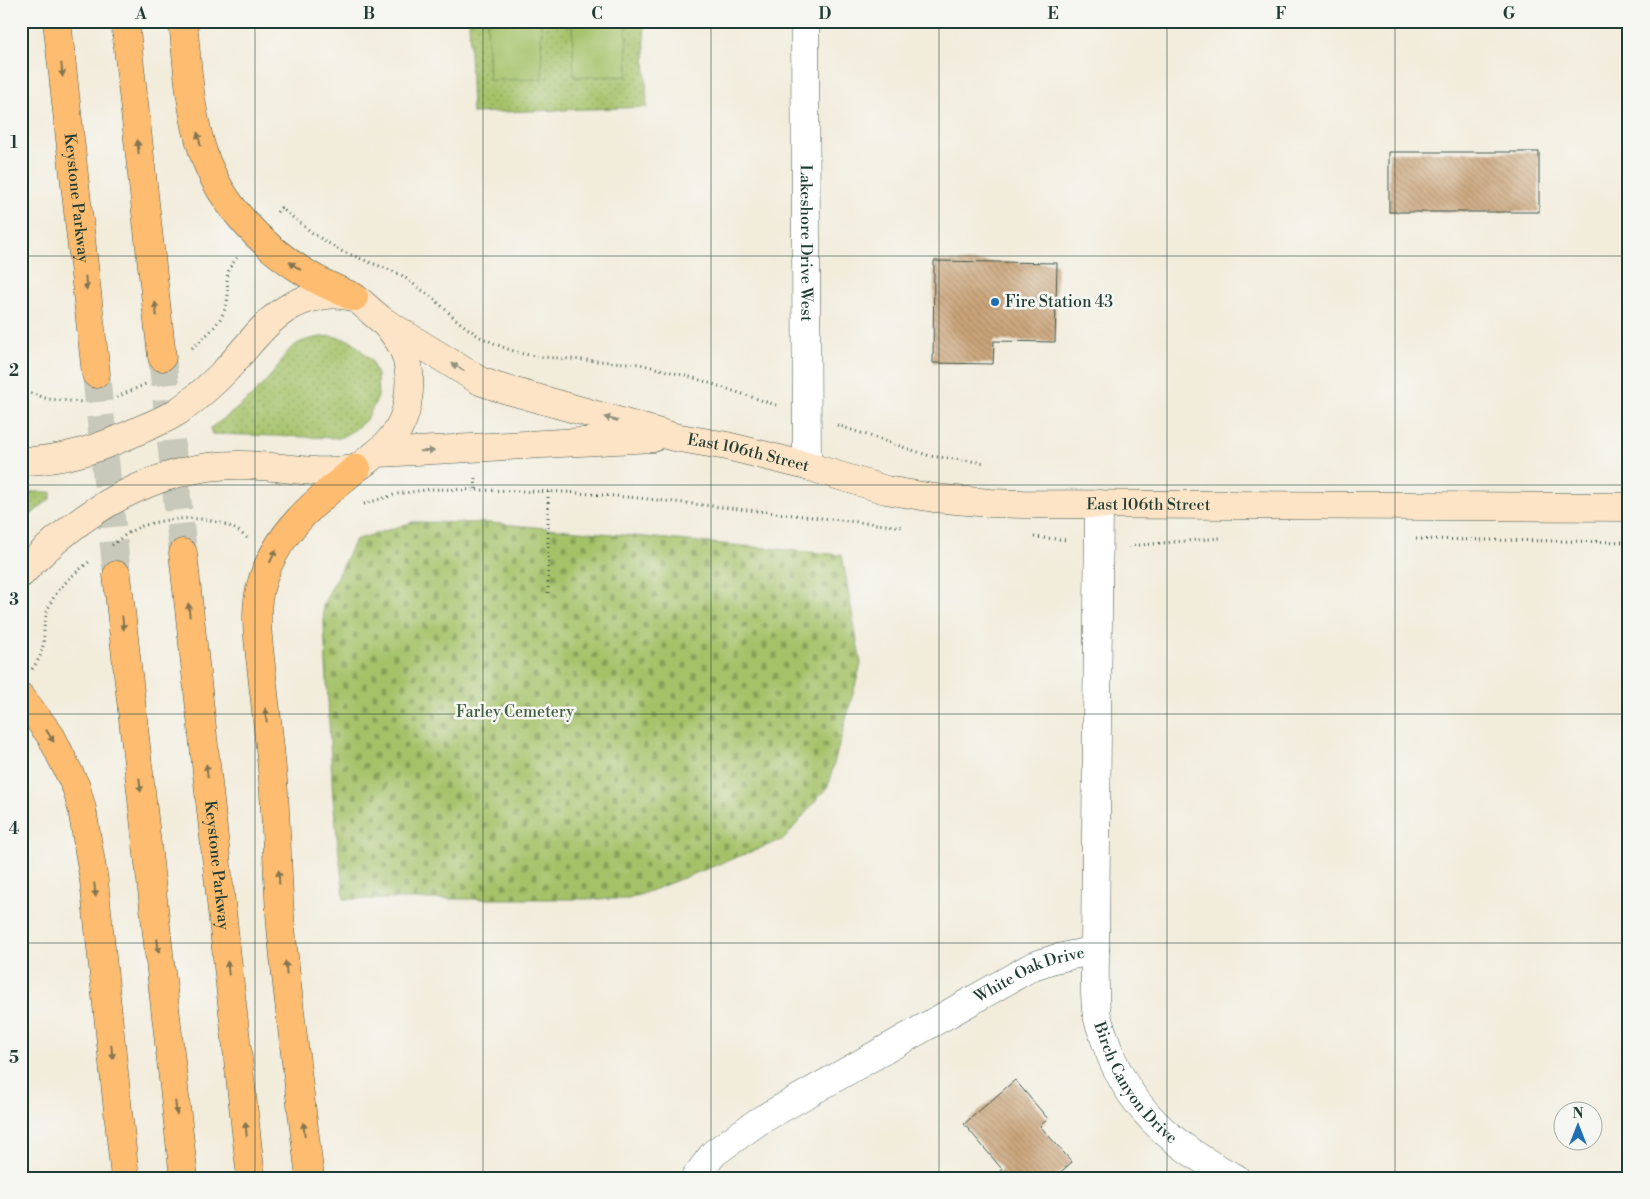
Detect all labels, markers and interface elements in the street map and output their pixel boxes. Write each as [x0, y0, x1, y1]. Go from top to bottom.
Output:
text: A [134, 4, 147, 24]
text: B [363, 4, 375, 24]
text: C [591, 4, 603, 24]
text: D [819, 4, 832, 24]
text: E [1047, 4, 1059, 24]
text: F [1275, 4, 1287, 24]
text: G [1503, 4, 1516, 24]
one-way arrow [59, 62, 67, 78]
street label: Keystone Parkway [59, 132, 94, 264]
one-way arrow [195, 132, 203, 147]
text: 1 [10, 133, 18, 153]
one-way arrow [134, 139, 142, 155]
street label: Lakeshore Drive West [796, 164, 816, 322]
one-way arrow [288, 261, 302, 271]
one-way arrow [82, 276, 90, 292]
place label: Fire Station 43 [1005, 292, 1113, 312]
marker: Fire Station 43 [989, 296, 1001, 308]
one-way arrow [152, 301, 160, 317]
text: 2 [9, 361, 19, 381]
one-way arrow [451, 363, 464, 372]
one-way arrow [603, 415, 618, 423]
street label: East 106th Street [686, 429, 812, 476]
one-way arrow [420, 447, 436, 455]
street label: East 106th Street [1086, 494, 1211, 515]
one-way arrow [269, 548, 277, 563]
text: 3 [9, 590, 19, 610]
one-way arrow [185, 602, 193, 618]
one-way arrow [119, 616, 127, 632]
park label: Farley Cemetery [456, 702, 574, 722]
one-way arrow [262, 707, 270, 723]
one-way arrow [46, 729, 55, 743]
one-way arrow [203, 763, 211, 779]
one-way arrow [136, 777, 144, 793]
street label: Keystone Parkway [200, 799, 234, 931]
text: 4 [9, 819, 20, 839]
one-way arrow [274, 869, 282, 885]
one-way arrow [91, 883, 99, 899]
one-way arrow [154, 939, 162, 955]
street label: White Oak Drive [970, 943, 1086, 1008]
one-way arrow [224, 959, 232, 975]
one-way arrow [282, 960, 290, 976]
street label: Birch Canyon Drive [1089, 1018, 1181, 1148]
one-way arrow [108, 1044, 116, 1060]
text: 5 [9, 1048, 19, 1068]
one-way arrow [172, 1100, 180, 1116]
north arrow [1552, 1102, 1602, 1152]
text: N [1572, 1105, 1584, 1123]
one-way arrow [242, 1121, 250, 1137]
one-way arrow [300, 1121, 308, 1137]

